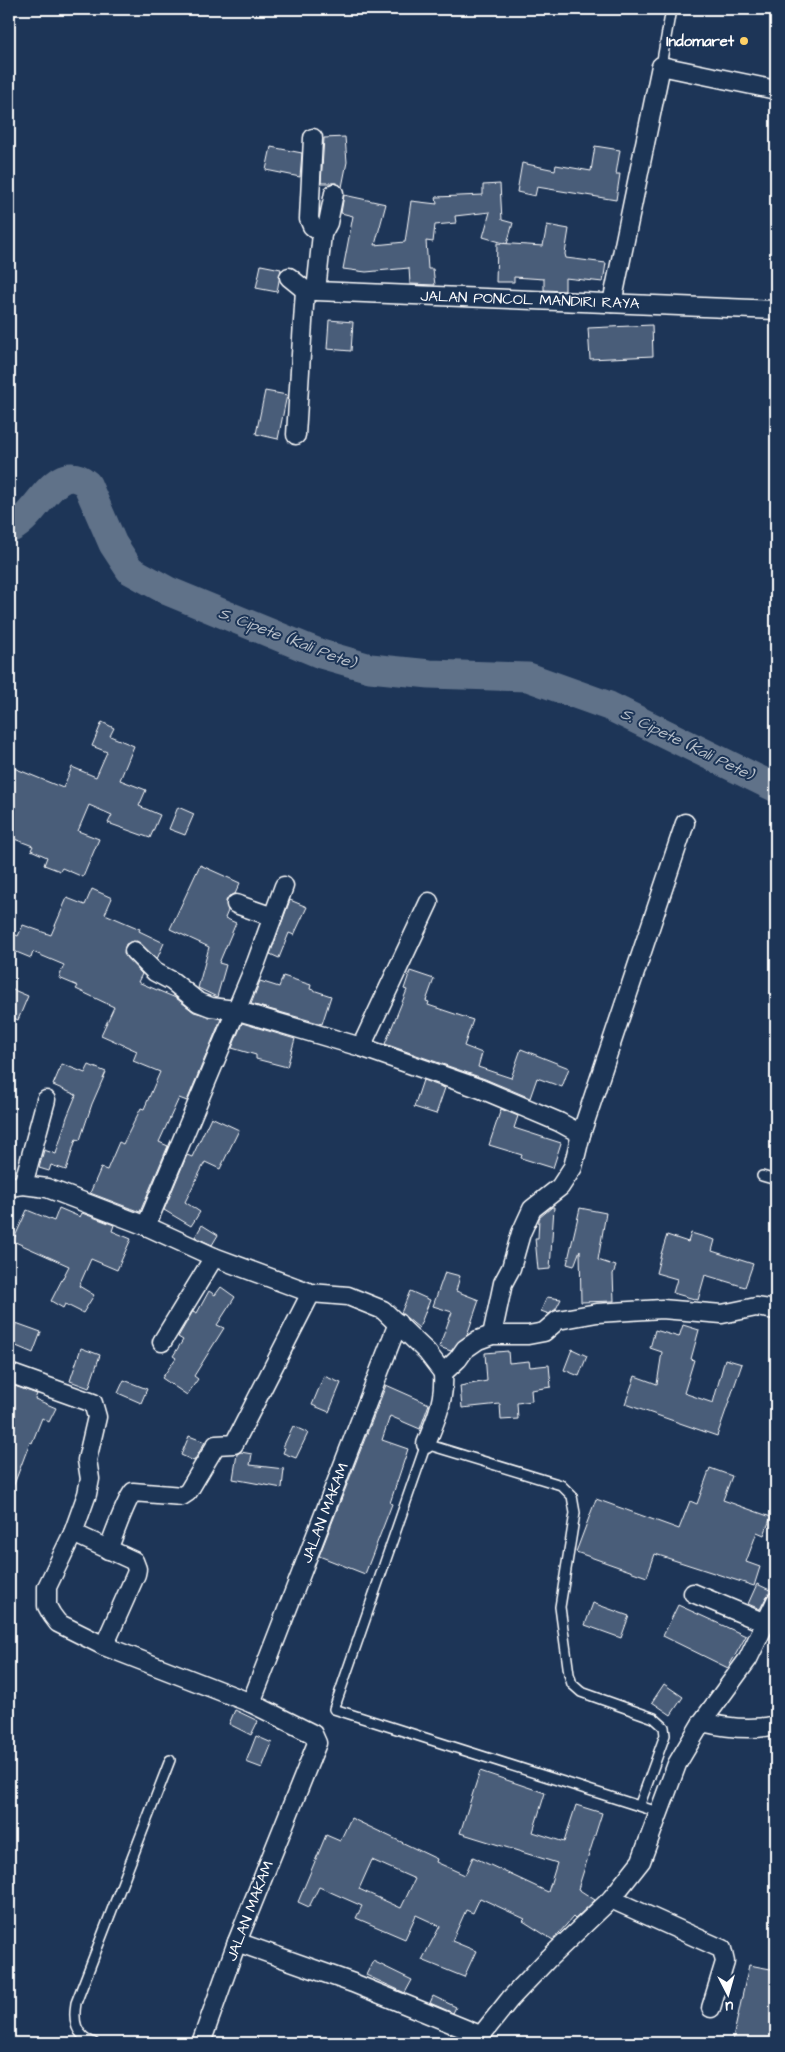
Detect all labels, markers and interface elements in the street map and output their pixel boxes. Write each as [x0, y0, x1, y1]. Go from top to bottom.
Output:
place label: Indomaret [666, 31, 735, 52]
marker: Indomaret [738, 35, 750, 47]
street label: JALAN PONCOL MANDIRI RAYA [420, 286, 640, 314]
water label: S. Cipete (Kali Pete) [215, 602, 360, 675]
water label: S. Cipete (Kali Pete) [617, 702, 758, 786]
street label: JALAN MAKAM [296, 1460, 354, 1566]
street label: JALAN MAKAM [221, 1858, 279, 1964]
north arrow [702, 1970, 752, 2020]
text: U [724, 1996, 734, 2016]

